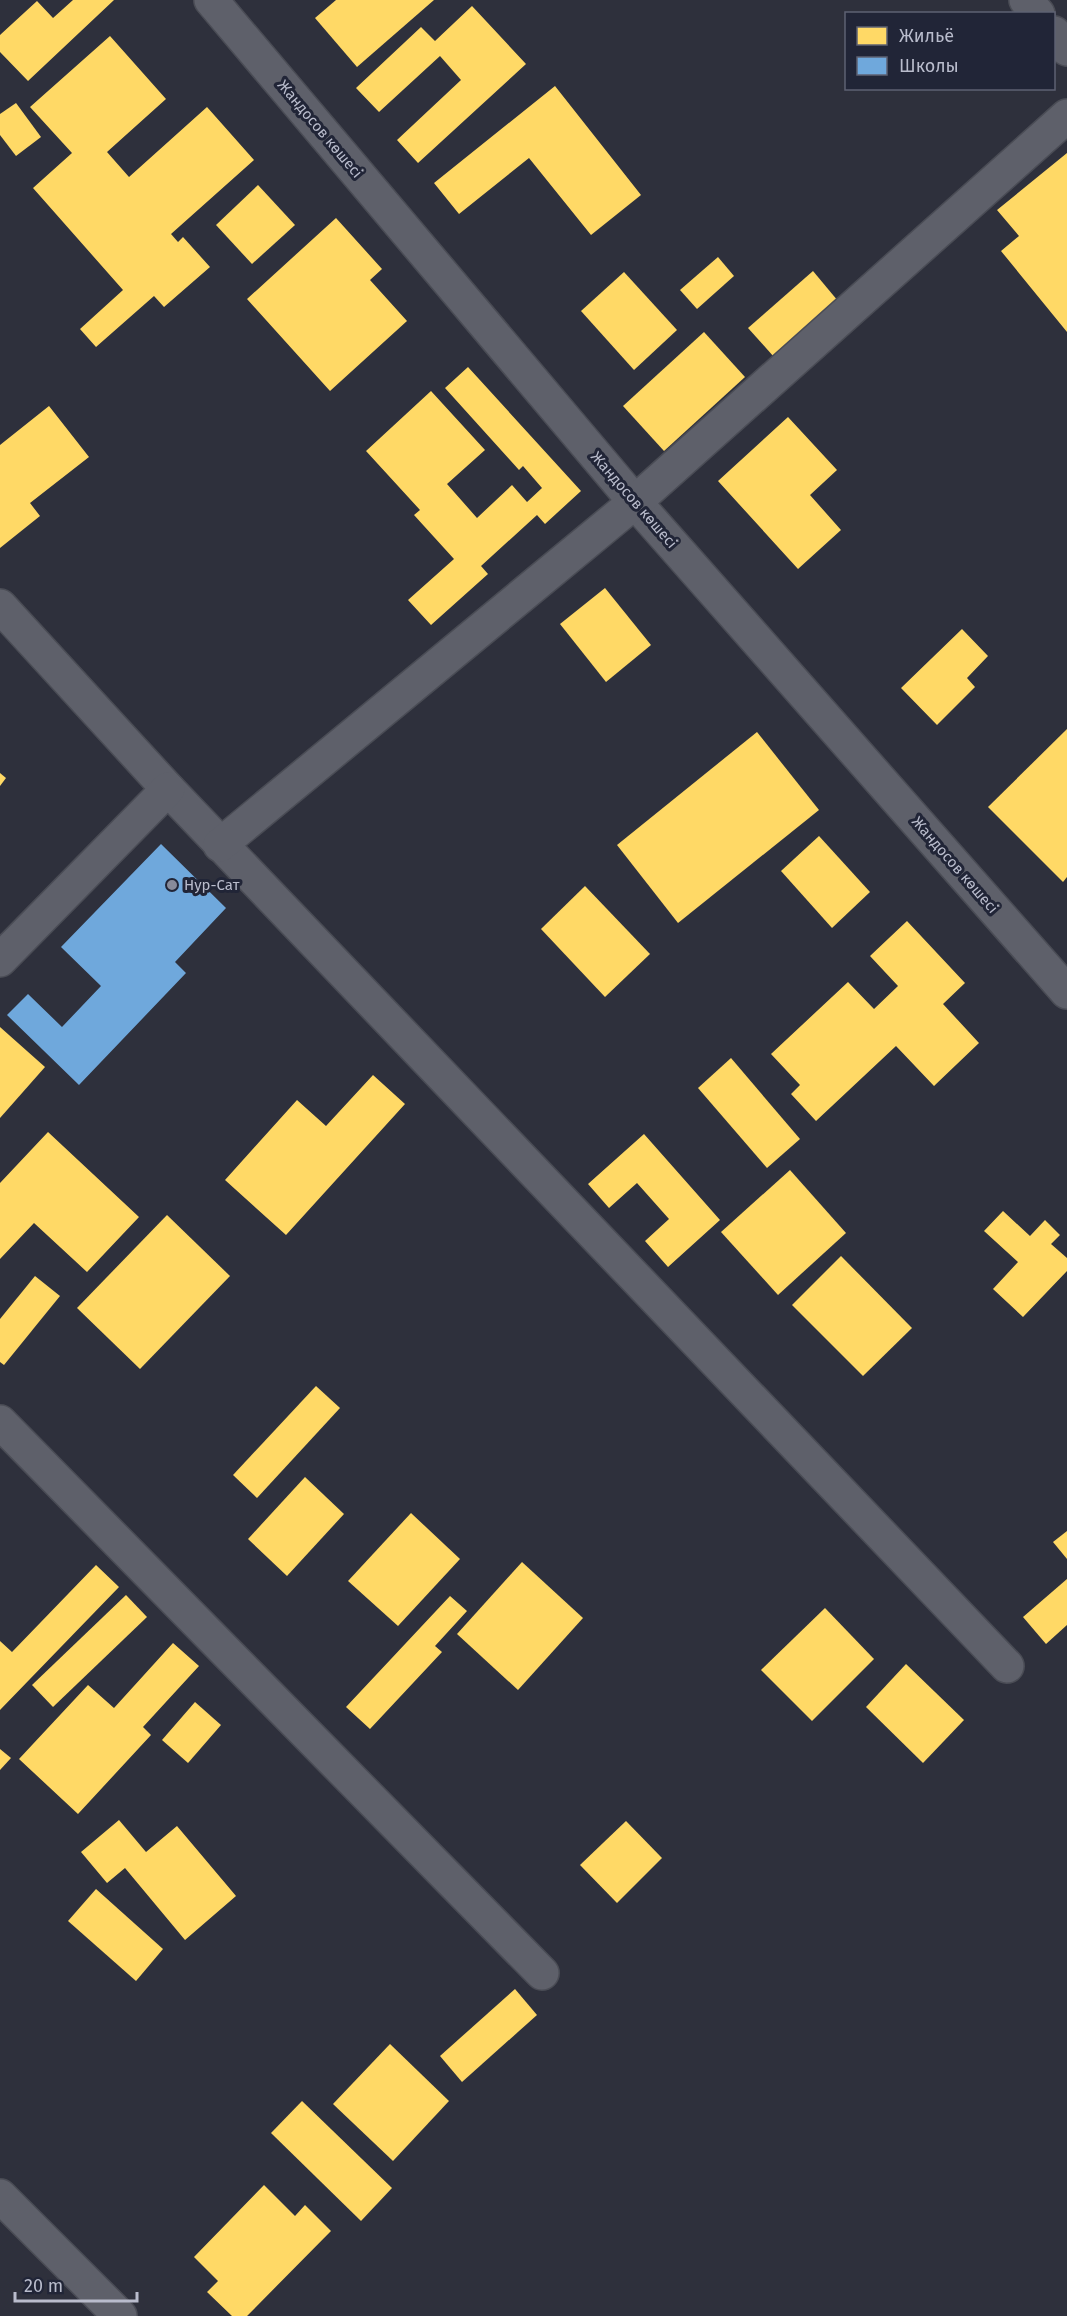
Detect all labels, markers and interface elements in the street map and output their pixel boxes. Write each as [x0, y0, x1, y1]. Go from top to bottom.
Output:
legend [845, 12, 1055, 90]
text: Жильё [899, 25, 954, 47]
text: Школы [899, 55, 959, 77]
street label: Жандосов көшесі [274, 76, 366, 182]
street label: Жандосов көшесі [587, 448, 681, 552]
street label: Жандосов көшесі [908, 813, 1002, 917]
place label: Нур-Сат [184, 876, 240, 894]
marker: Нур-Сат [165, 878, 179, 892]
scale bar [15, 2265, 136, 2303]
text: 20 m [24, 2275, 63, 2297]

